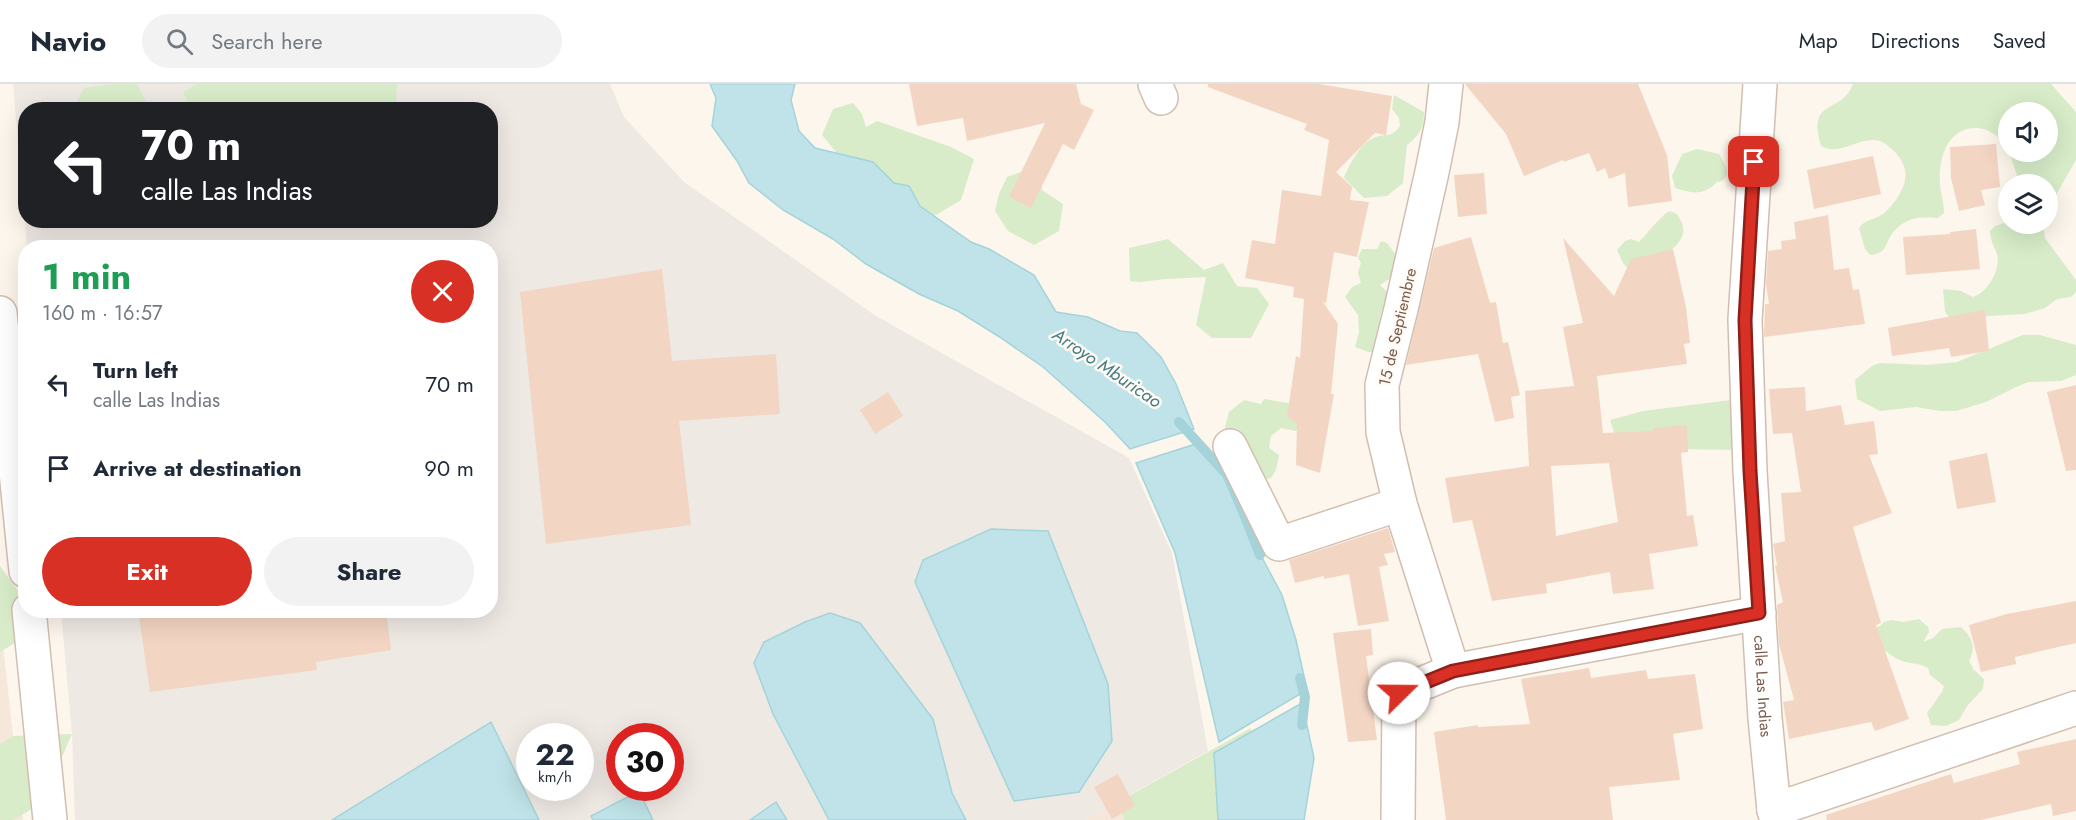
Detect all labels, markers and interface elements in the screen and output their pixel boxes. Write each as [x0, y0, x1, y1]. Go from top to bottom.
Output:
search box [142, 14, 562, 68]
text: Navio [30, 21, 106, 62]
icon: search [163, 25, 196, 58]
text: Search here [211, 25, 322, 57]
text: Map [1799, 26, 1838, 56]
text: Directions [1871, 26, 1960, 56]
text: Saved [1993, 26, 2046, 56]
map controls [1998, 102, 2058, 234]
button: sound [1998, 102, 2058, 162]
text: 70 m [141, 115, 241, 176]
icon: left [42, 126, 120, 204]
pin [1728, 136, 1779, 187]
icon: arrive [1737, 145, 1770, 178]
text: calle Las Indias [141, 171, 313, 210]
button: layers [1998, 174, 2058, 234]
text: 1 min [42, 250, 131, 302]
button: close [411, 260, 474, 323]
street label: 15 de Septiembre [1373, 266, 1422, 388]
text: 160 m · 16:57 [42, 299, 162, 328]
water label: Arroyo Mburicao [1046, 321, 1167, 414]
text: Turn left [93, 354, 178, 386]
icon: left [42, 368, 75, 401]
text: 70 m [425, 368, 474, 400]
text: calle Las Indias [93, 386, 220, 415]
icon: arrive [42, 452, 75, 485]
text: Arrive at destination [93, 452, 302, 484]
text: 90 m [424, 452, 474, 484]
button: Exit [42, 537, 252, 606]
button: Share [264, 537, 474, 606]
street label: calle Las Indias [1748, 635, 1778, 738]
position arrow [1367, 661, 1431, 725]
speed limit sign: 30 [606, 723, 684, 801]
text: 22 [535, 733, 575, 776]
text: km/h [538, 766, 572, 788]

